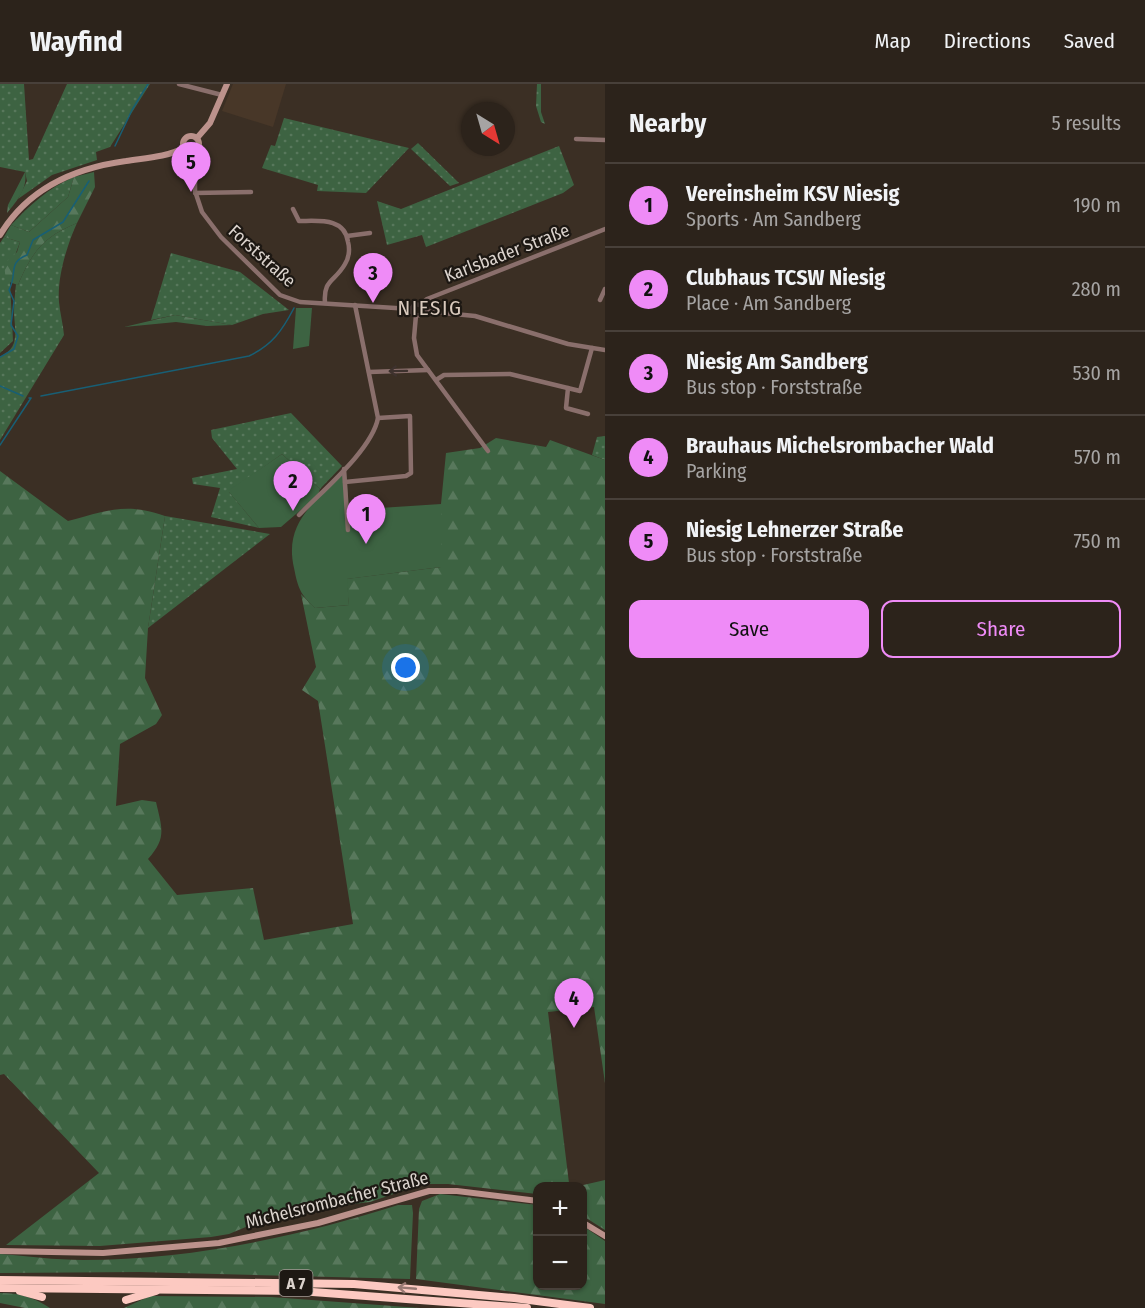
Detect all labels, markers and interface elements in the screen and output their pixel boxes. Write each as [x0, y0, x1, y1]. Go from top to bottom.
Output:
text: Wayfind [30, 25, 123, 58]
text: Map [874, 28, 911, 54]
text: Directions [944, 28, 1031, 54]
text: Saved [1064, 28, 1115, 54]
north arrow [461, 102, 515, 156]
text: Nearby [629, 108, 706, 139]
text: 5 results [1051, 111, 1121, 135]
pin: 5 [172, 142, 210, 192]
text: Vereinsheim KSV Niesig [686, 180, 899, 207]
text: 1 [644, 193, 653, 217]
text: 190 m [1073, 193, 1121, 217]
text: Sports · Am Sandberg [686, 207, 861, 231]
street label: Karlsbader Straße [441, 219, 573, 287]
street label: Forststraße [224, 220, 300, 292]
pin: 3 [354, 254, 392, 303]
text: Clubhaus TCSW Niesig [686, 264, 885, 291]
text: 2 [644, 277, 653, 301]
text: 280 m [1072, 277, 1121, 301]
text: Place · Am Sandberg [686, 291, 851, 315]
district label: NIESIG [398, 295, 462, 321]
text: Niesig Am Sandberg [686, 348, 868, 375]
text: 3 [644, 361, 653, 385]
text: 530 m [1072, 361, 1121, 385]
one-way arrow [389, 365, 409, 376]
text: Bus stop · Forststraße [686, 375, 862, 399]
text: Brauhaus Michelsrombacher Wald [686, 432, 994, 459]
text: 4 [643, 445, 654, 469]
text: 570 m [1074, 445, 1121, 469]
text: Parking [686, 459, 747, 483]
pin: 2 [274, 462, 312, 511]
pin: 1 [346, 494, 386, 544]
text: Niesig Lehnerzer Straße [686, 516, 903, 543]
text: 5 [644, 529, 653, 553]
text: 750 m [1074, 529, 1121, 553]
text: Bus stop · Forststraße [686, 543, 862, 567]
button: Save [629, 600, 869, 658]
button: Share [881, 600, 1121, 658]
your location [391, 653, 420, 682]
pin: 4 [554, 978, 594, 1028]
street label: Michelsrombacher Straße [243, 1167, 431, 1233]
map controls [533, 1182, 587, 1290]
button: + [533, 1182, 587, 1236]
button: − [533, 1236, 587, 1290]
road number: A 7 [280, 1270, 312, 1296]
one-way arrow [397, 1282, 417, 1293]

